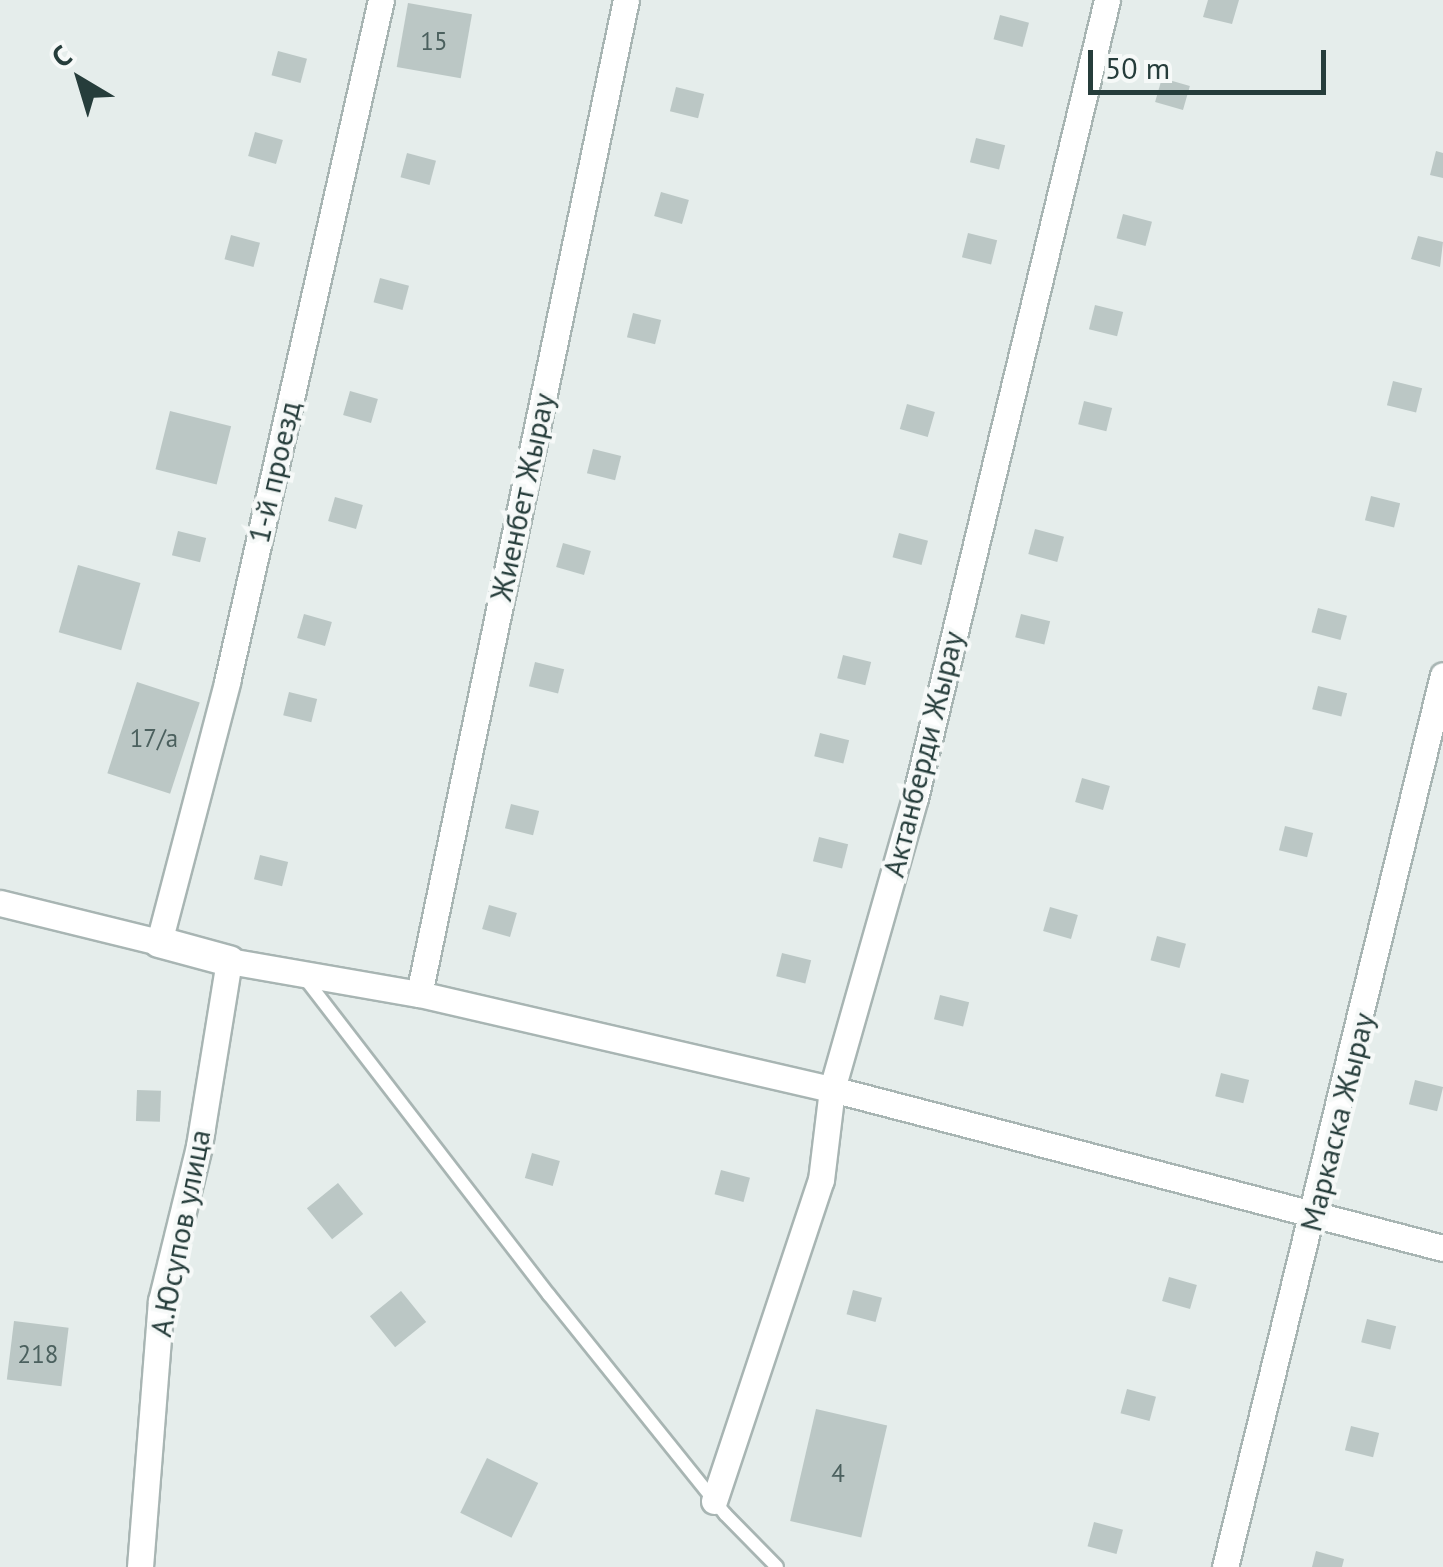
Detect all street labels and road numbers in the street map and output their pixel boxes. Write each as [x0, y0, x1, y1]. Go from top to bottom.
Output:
street label: Жиенбет Жырау [482, 389, 562, 605]
street label: 1-й проезд [240, 398, 308, 546]
street label: Актанберди Жырау [875, 627, 971, 881]
street label: Маркаска Жырау [1292, 1009, 1382, 1235]
street label: А.Юсупов улица [142, 1126, 218, 1340]

